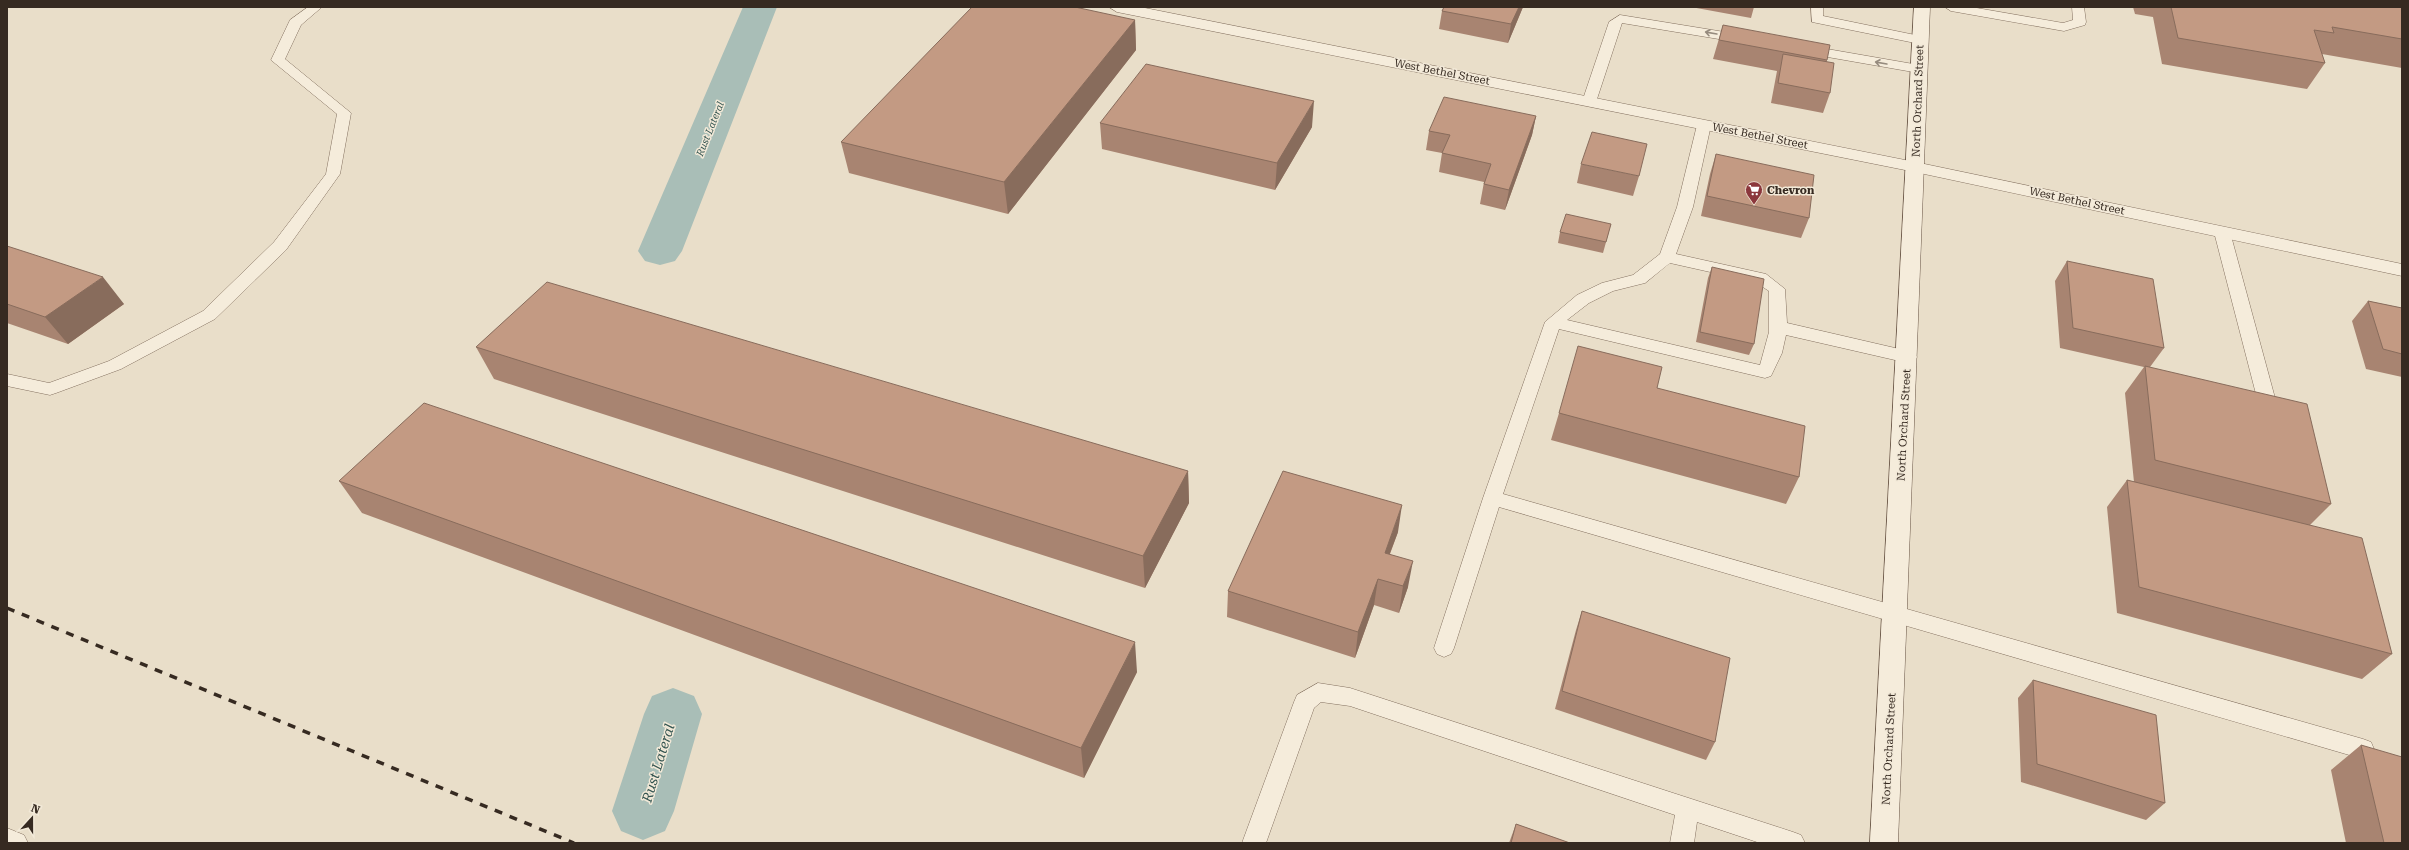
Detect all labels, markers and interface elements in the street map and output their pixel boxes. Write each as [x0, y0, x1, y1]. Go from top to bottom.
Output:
one-way arrow [1705, 29, 1718, 37]
street label: North Orchard Street [1910, 45, 1926, 157]
street label: West Bethel Street [1393, 56, 1491, 88]
one-way arrow [1875, 59, 1888, 67]
water label: Rust Lateral [694, 100, 726, 159]
street label: West Bethel Street [1711, 120, 1809, 152]
supermarket icon: Chevron [1744, 180, 1764, 205]
place label: Chevron [1767, 184, 1815, 197]
street label: West Bethel Street [2028, 185, 2126, 217]
street label: North Orchard Street [1895, 369, 1913, 481]
street label: North Orchard Street [1880, 693, 1898, 805]
water label: Rust Lateral [638, 722, 677, 805]
north arrow [12, 798, 52, 838]
text: N [29, 802, 42, 817]

